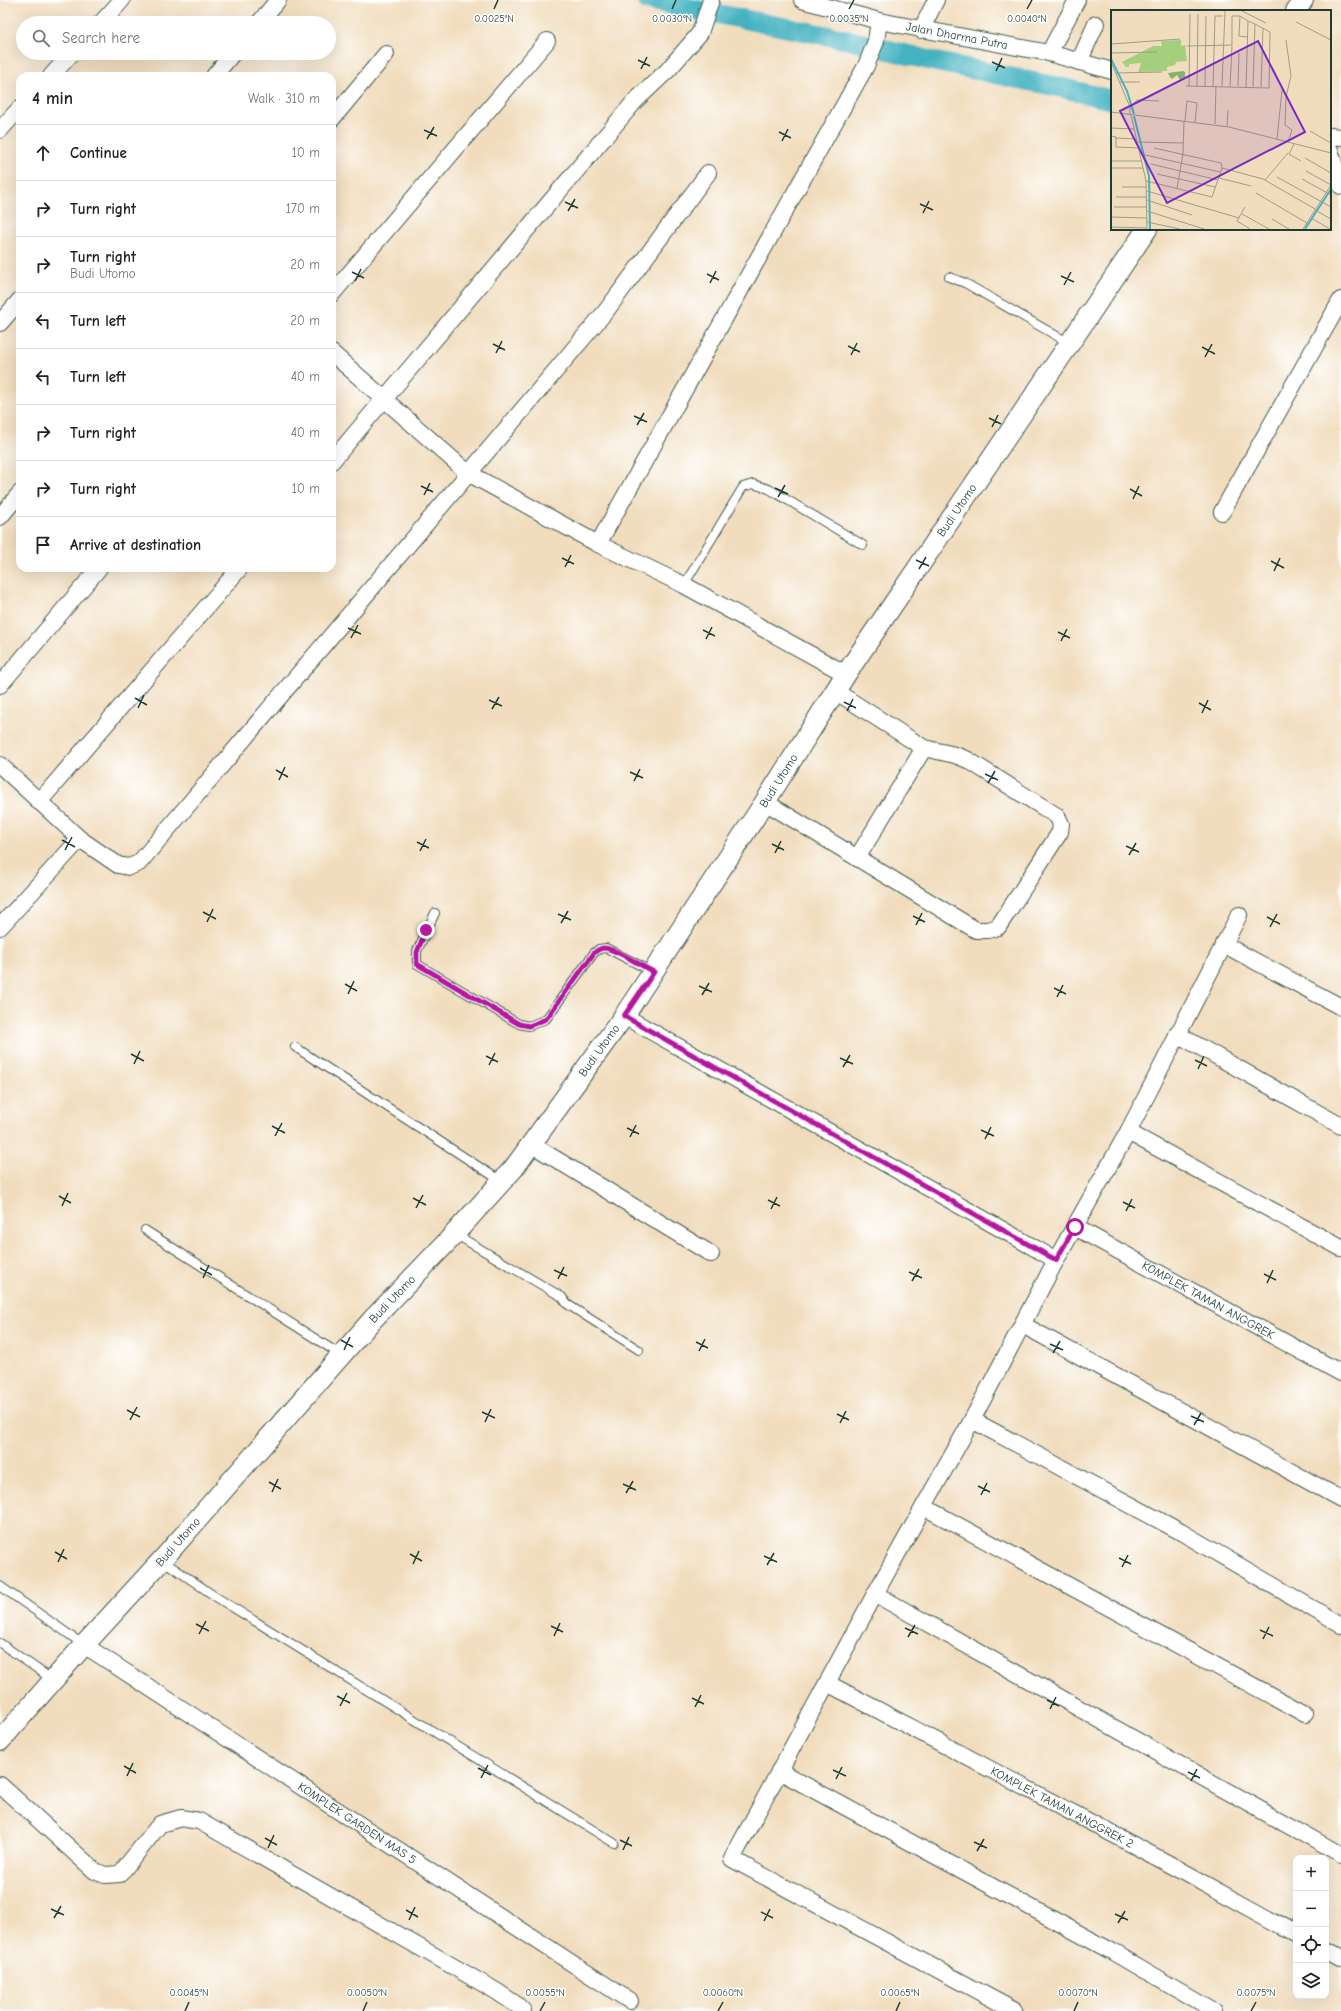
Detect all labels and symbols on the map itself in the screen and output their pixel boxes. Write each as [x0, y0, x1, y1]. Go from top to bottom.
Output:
inset map [1111, 10, 1331, 230]
text: 0.0025°N [474, 13, 514, 25]
text: 0.0030°N [652, 13, 692, 25]
text: 0.0035°N [829, 13, 869, 25]
text: 0.0040°N [1007, 13, 1047, 25]
street label: Jalan Dharma Putra [905, 19, 1009, 52]
street label: Budi Utomo [934, 481, 980, 539]
street label: Budi Utomo [756, 751, 801, 810]
route end [417, 921, 435, 939]
street label: Budi Utomo [576, 1022, 623, 1079]
route start [1066, 1218, 1084, 1236]
street label: KOMPLEK TAMAN ANGGREK [1140, 1258, 1277, 1342]
street label: Budi Utomo [366, 1272, 418, 1326]
street label: Budi Utomo [153, 1514, 203, 1569]
street label: KOMPLEK TAMAN ANGGREK 2 [988, 1764, 1136, 1851]
street label: KOMPLEK GARDEN MAS 5 [295, 1779, 419, 1867]
text: 0.0045°N [169, 1987, 209, 1999]
text: 0.0050°N [347, 1987, 387, 1999]
text: 0.0055°N [525, 1987, 565, 1999]
text: 0.0060°N [703, 1987, 743, 1999]
text: 0.0065°N [880, 1987, 920, 1999]
text: 0.0070°N [1058, 1987, 1098, 1999]
text: 0.0075°N [1237, 1987, 1276, 1999]

